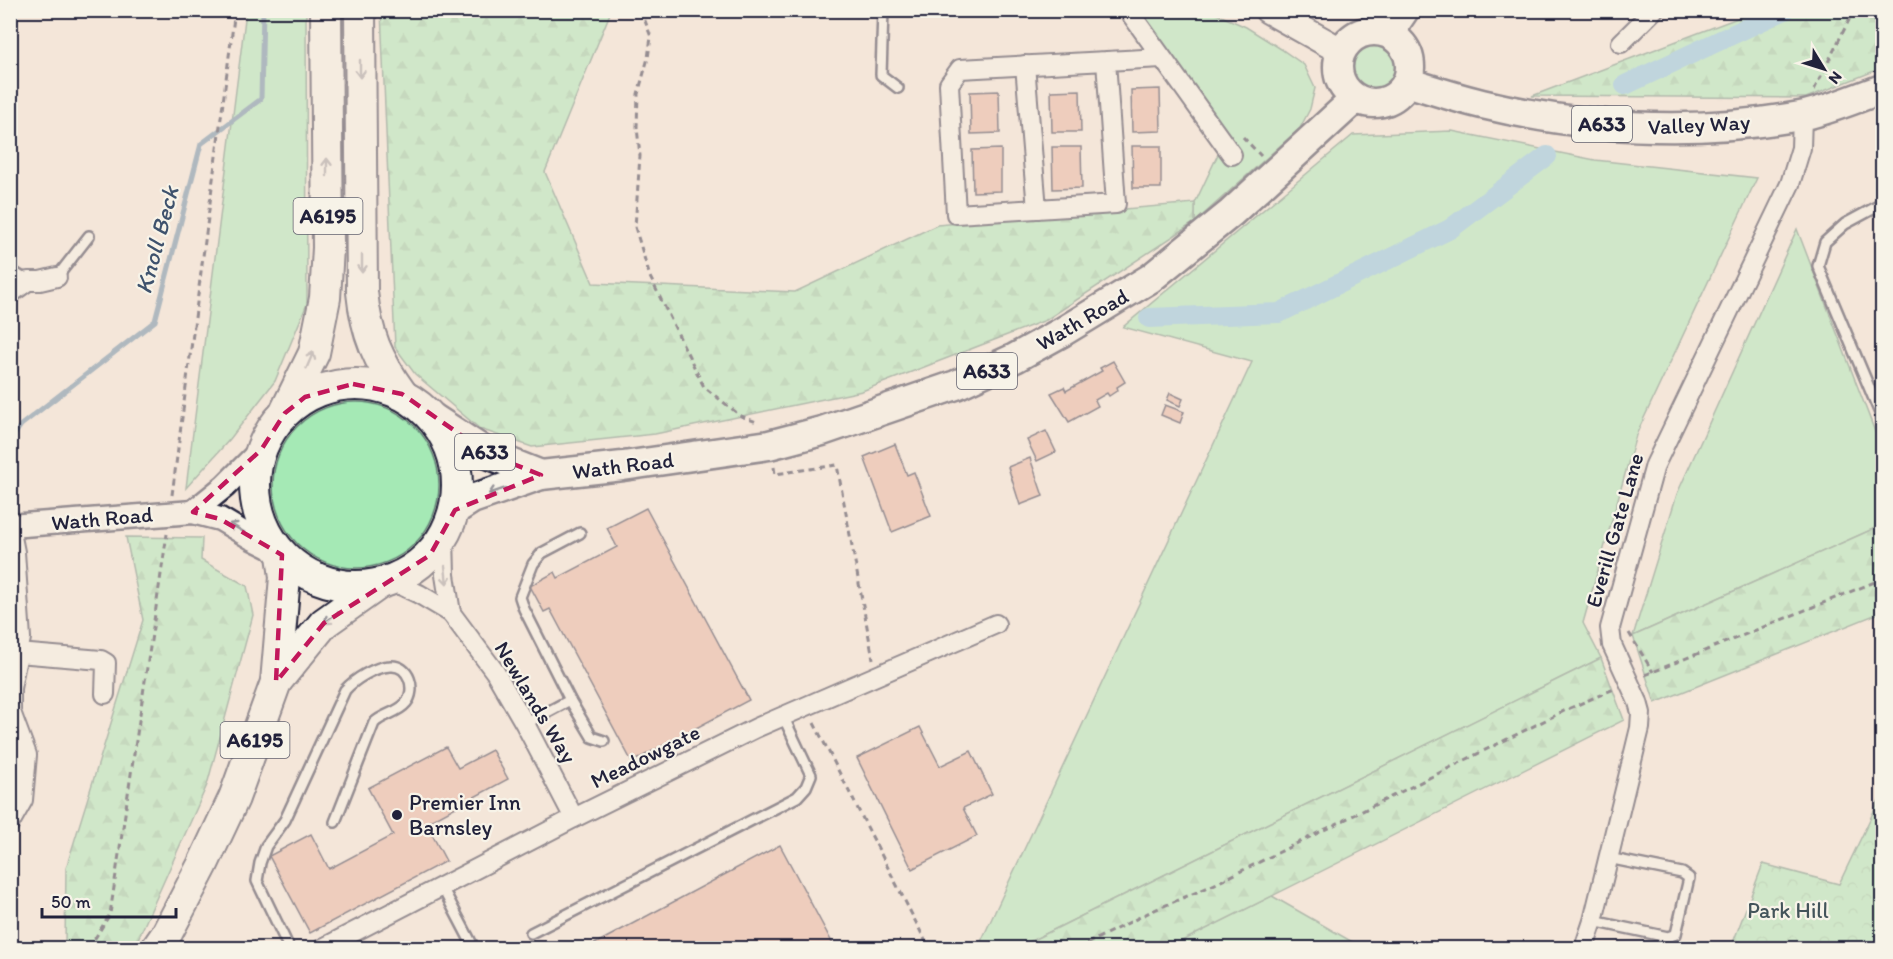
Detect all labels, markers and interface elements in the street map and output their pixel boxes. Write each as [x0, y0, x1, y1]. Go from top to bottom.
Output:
north arrow [1794, 39, 1854, 99]
one-way arrow [354, 58, 366, 78]
text: N [1825, 68, 1846, 88]
road number: A633 [1572, 106, 1632, 142]
street label: Valley Way [1647, 108, 1752, 141]
one-way arrow [321, 158, 333, 178]
water label: Knoll Beck [128, 181, 185, 297]
road number: A6195 [294, 198, 362, 234]
one-way arrow [356, 253, 367, 273]
street label: Wath Road [1031, 282, 1133, 357]
one-way arrow [305, 351, 316, 370]
road number: A633 [957, 353, 1017, 389]
road number: A633 [455, 434, 515, 470]
street label: Wath Road [571, 446, 675, 485]
street label: Everill Gate Lane [1580, 450, 1649, 610]
one-way arrow [488, 486, 507, 497]
street label: Wath Road [50, 501, 154, 536]
one-way arrow [229, 522, 246, 534]
one-way arrow [441, 565, 452, 585]
one-way arrow [324, 611, 339, 625]
street label: Newlands Way [489, 636, 583, 769]
street label: Meadowgate [586, 718, 704, 795]
road number: A6195 [220, 722, 290, 758]
place label: Premier Inn Barnsley [409, 789, 521, 841]
marker: Premier Inn Barnsley [390, 808, 404, 822]
scale bar [42, 881, 176, 919]
text: 50 m [51, 891, 91, 913]
park label: Park Hill [1747, 897, 1829, 924]

